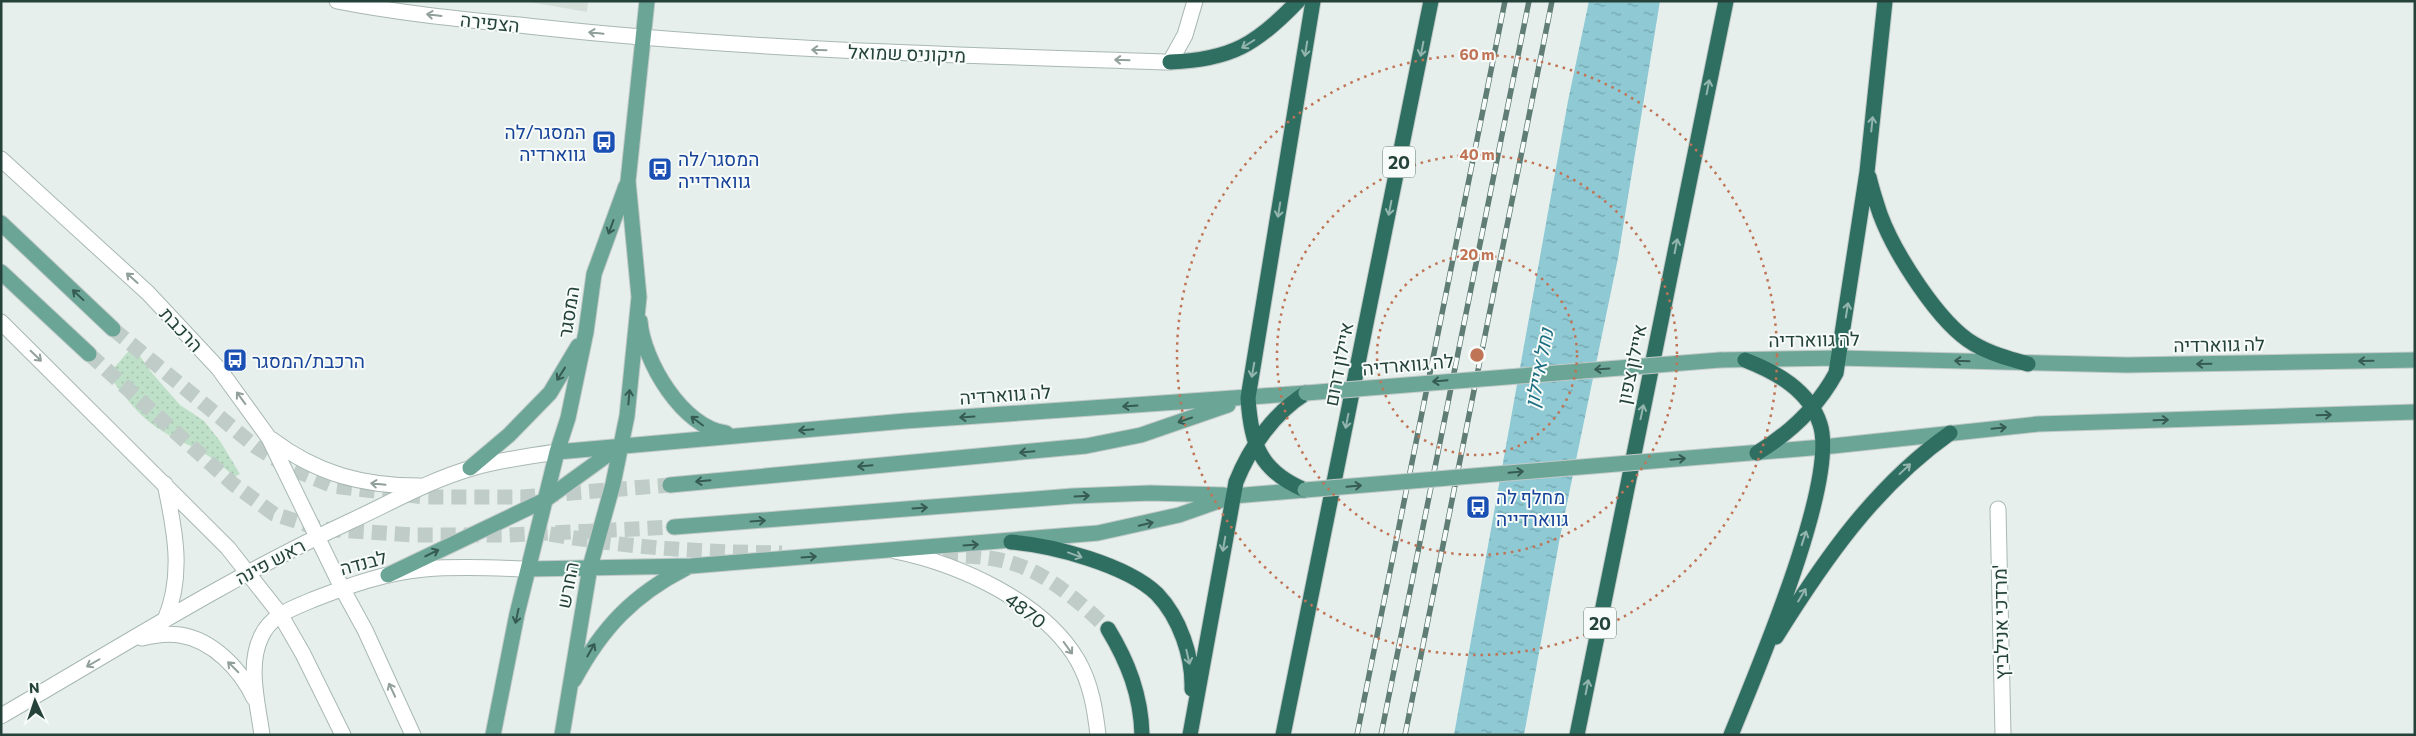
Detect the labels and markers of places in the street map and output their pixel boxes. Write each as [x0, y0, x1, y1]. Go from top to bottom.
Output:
place label: המסגר/לה גווארדיה [505, 120, 586, 165]
bus stop icon: המסגר/לה גווארדיה [591, 129, 617, 155]
place label: המסגר/לה גווארדייה [678, 147, 759, 192]
bus stop icon: המסגר/לה גווארדייה [647, 156, 673, 182]
centre of rings [1468, 346, 1486, 364]
bus stop icon: הרכבת/המסגר [222, 347, 248, 373]
place label: הרכבת/המסגר [252, 349, 365, 372]
place label: מחלף לה גווארדייה [1496, 485, 1569, 530]
bus stop icon: מחלף לה גווארדייה [1465, 494, 1491, 520]

